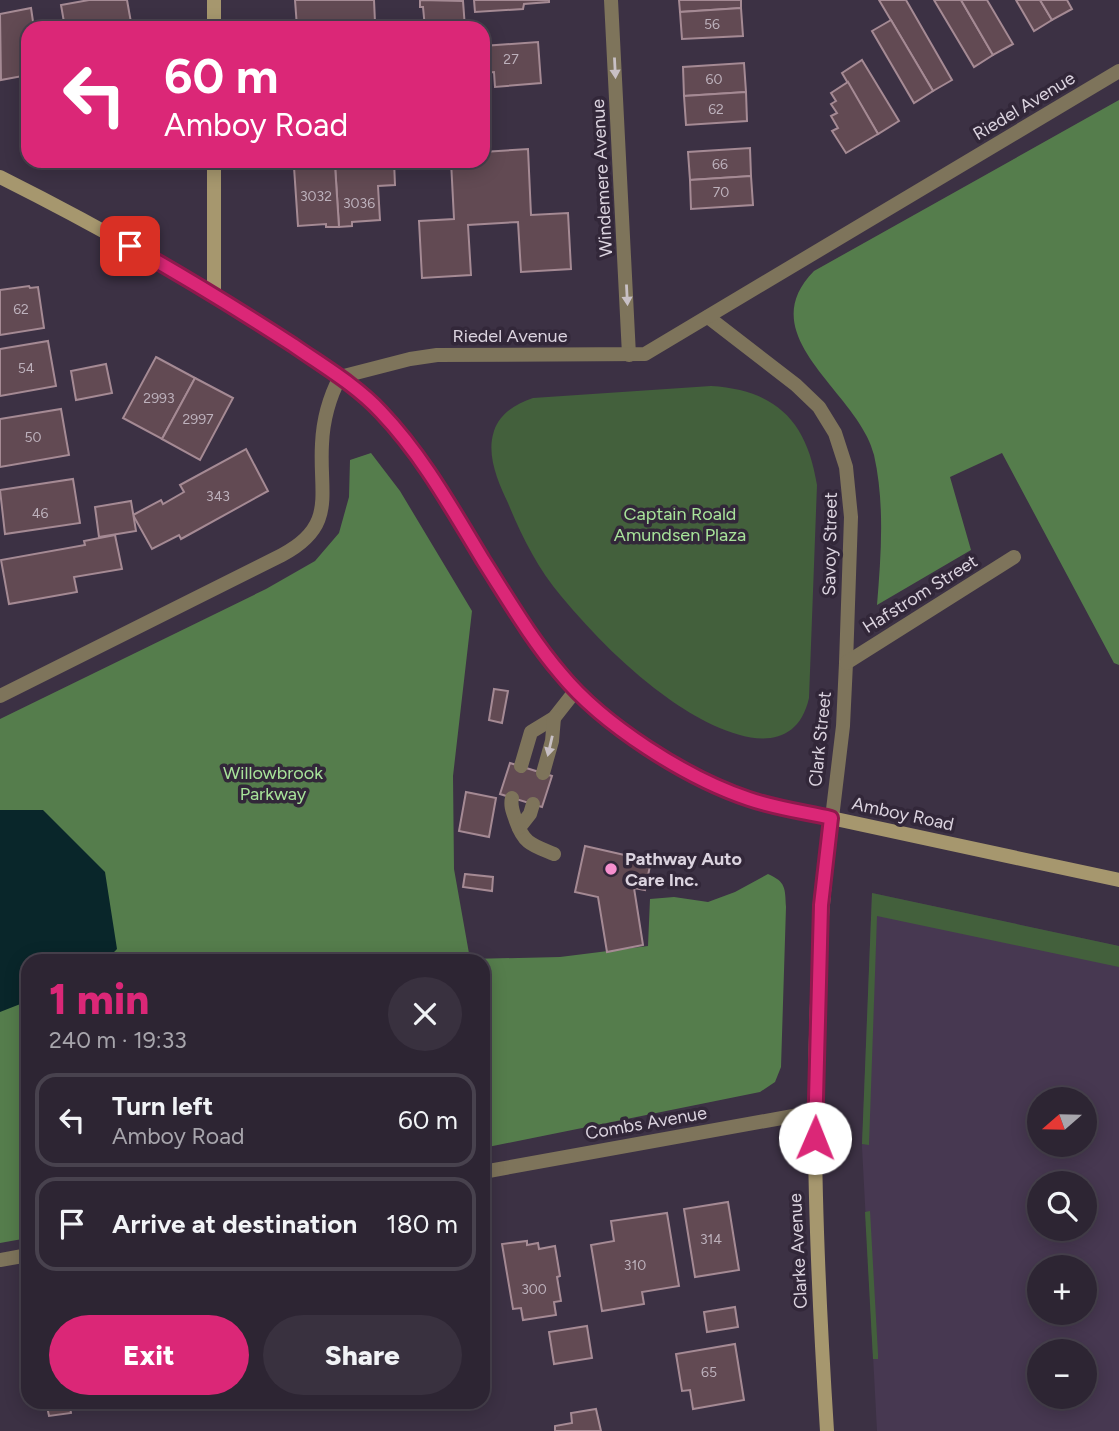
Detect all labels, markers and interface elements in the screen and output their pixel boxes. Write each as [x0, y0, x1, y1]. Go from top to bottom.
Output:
house number: 56 [704, 16, 720, 33]
text: 60 m [164, 46, 279, 105]
icon: left [49, 49, 140, 140]
house number: 27 [503, 51, 519, 68]
one-way arrow [610, 57, 621, 79]
street label: Riedel Avenue [969, 67, 1079, 145]
house number: 60 [706, 71, 722, 88]
street label: Windemere Avenue [587, 98, 617, 258]
house number: 62 [708, 101, 724, 118]
text: Amboy Road [164, 106, 348, 144]
house number: 66 [712, 156, 728, 173]
house number: 70 [713, 184, 729, 201]
house number: 3032 [300, 188, 332, 205]
house number: 3036 [343, 195, 375, 212]
pin [100, 216, 160, 276]
icon: arrive [111, 227, 149, 265]
one-way arrow [622, 285, 633, 307]
house number: 62 [13, 301, 29, 318]
street label: Riedel Avenue [453, 325, 568, 347]
house number: 54 [18, 360, 35, 377]
house number: 2993 [143, 390, 175, 407]
house number: 2997 [182, 411, 214, 428]
house number: 50 [24, 429, 42, 446]
house number: 343 [206, 488, 230, 505]
street label: Savoy Street [818, 492, 842, 596]
park label: Captain Roald Amundsen Plaza [614, 503, 746, 546]
house number: 46 [32, 505, 48, 522]
street label: Hafstrom Street [859, 550, 982, 638]
street label: Clark Street [804, 690, 836, 788]
one-way arrow [544, 735, 555, 757]
park label: Willowbrook Parkway [223, 762, 323, 805]
street label: Amboy Road [850, 792, 956, 836]
place label: Pathway Auto Care Inc. [625, 848, 742, 891]
marker: Pathway Auto Care Inc. [603, 861, 619, 877]
text: 1 min [49, 974, 149, 1025]
button: close [388, 977, 462, 1051]
text: 240 m · 19:33 [49, 1026, 187, 1054]
north arrow [1027, 1087, 1097, 1157]
map controls [1027, 1087, 1097, 1409]
text: Turn left [112, 1090, 213, 1122]
icon: left [53, 1101, 91, 1139]
street label: Combs Avenue [584, 1101, 709, 1145]
position arrow [778, 1101, 852, 1175]
text: 60 m [398, 1104, 458, 1136]
text: Amboy Road [112, 1122, 244, 1150]
button: search [1027, 1171, 1097, 1241]
street label: Clarke Avenue [784, 1192, 812, 1309]
icon: arrive [53, 1205, 91, 1243]
text: Arrive at destination [112, 1208, 357, 1240]
text: 180 m [386, 1208, 458, 1240]
house number: 314 [700, 1231, 722, 1248]
button: + [1027, 1255, 1097, 1325]
house number: 310 [624, 1257, 646, 1274]
house number: 300 [521, 1281, 547, 1298]
button: Exit [49, 1315, 249, 1395]
button: Share [263, 1315, 462, 1395]
button: − [1027, 1339, 1097, 1409]
house number: 65 [701, 1364, 717, 1381]

